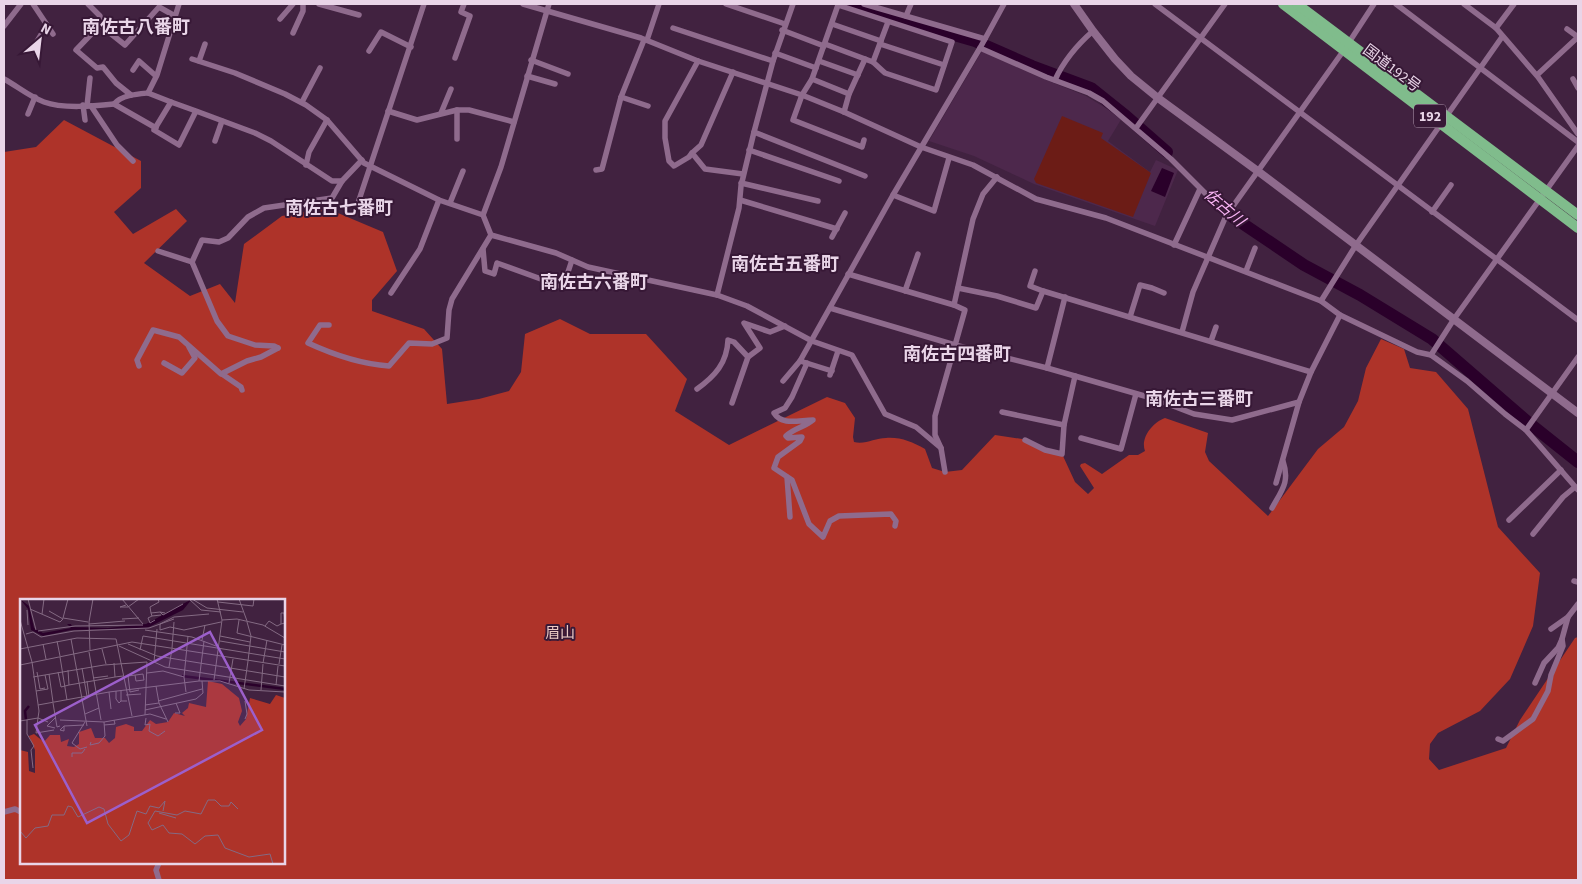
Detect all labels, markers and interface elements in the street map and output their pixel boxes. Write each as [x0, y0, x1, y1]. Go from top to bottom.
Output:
north arrow [15, 15, 65, 65]
district label: 南佐古八番町 [82, 15, 190, 40]
text: N [37, 18, 54, 40]
street label: 国道192号 [1358, 40, 1425, 97]
road number: 192 [1414, 104, 1446, 128]
water label: 佐古川 [1199, 184, 1251, 233]
district label: 南佐古七番町 [285, 196, 393, 221]
district label: 南佐古五番町 [731, 252, 839, 277]
district label: 南佐古六番町 [540, 270, 648, 295]
district label: 南佐古四番町 [903, 342, 1011, 367]
district label: 南佐古三番町 [1145, 387, 1253, 412]
inset map [20, 599, 285, 864]
park label: 眉山 [545, 623, 575, 644]

